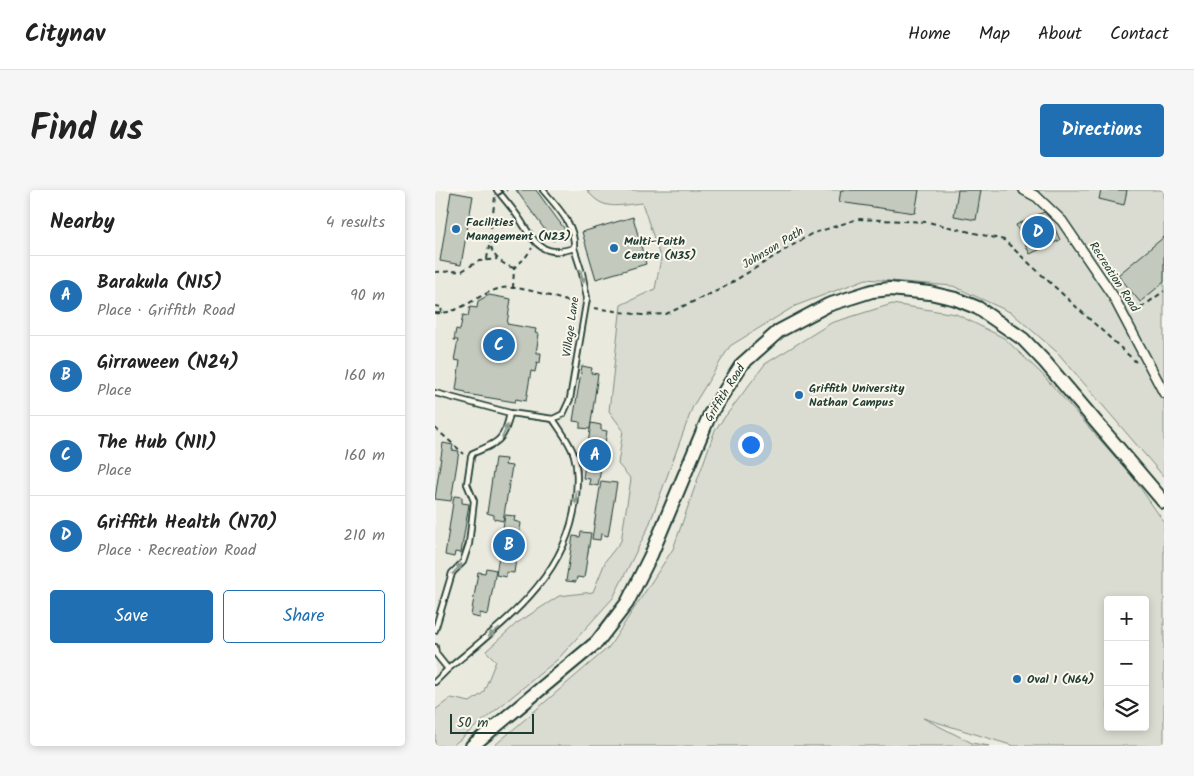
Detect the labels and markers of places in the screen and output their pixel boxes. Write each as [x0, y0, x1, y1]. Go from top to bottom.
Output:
place label: Facilities Management (N23) [466, 213, 571, 246]
pin: D [1022, 213, 1054, 251]
marker: Facilities Management (N23) [450, 223, 462, 235]
place label: Multi-Faith Centre (N35) [624, 232, 696, 265]
marker: Multi-Faith Centre (N35) [608, 242, 620, 254]
pin: C [483, 326, 515, 364]
place label: Griffith University Nathan Campus [809, 379, 905, 412]
marker: Griffith University Nathan Campus [793, 389, 805, 401]
pin: A [579, 436, 611, 474]
pin: B [493, 526, 525, 564]
place label: Oval 1 (N64) [1027, 670, 1094, 689]
marker: Oval 1 (N64) [1011, 673, 1023, 685]

